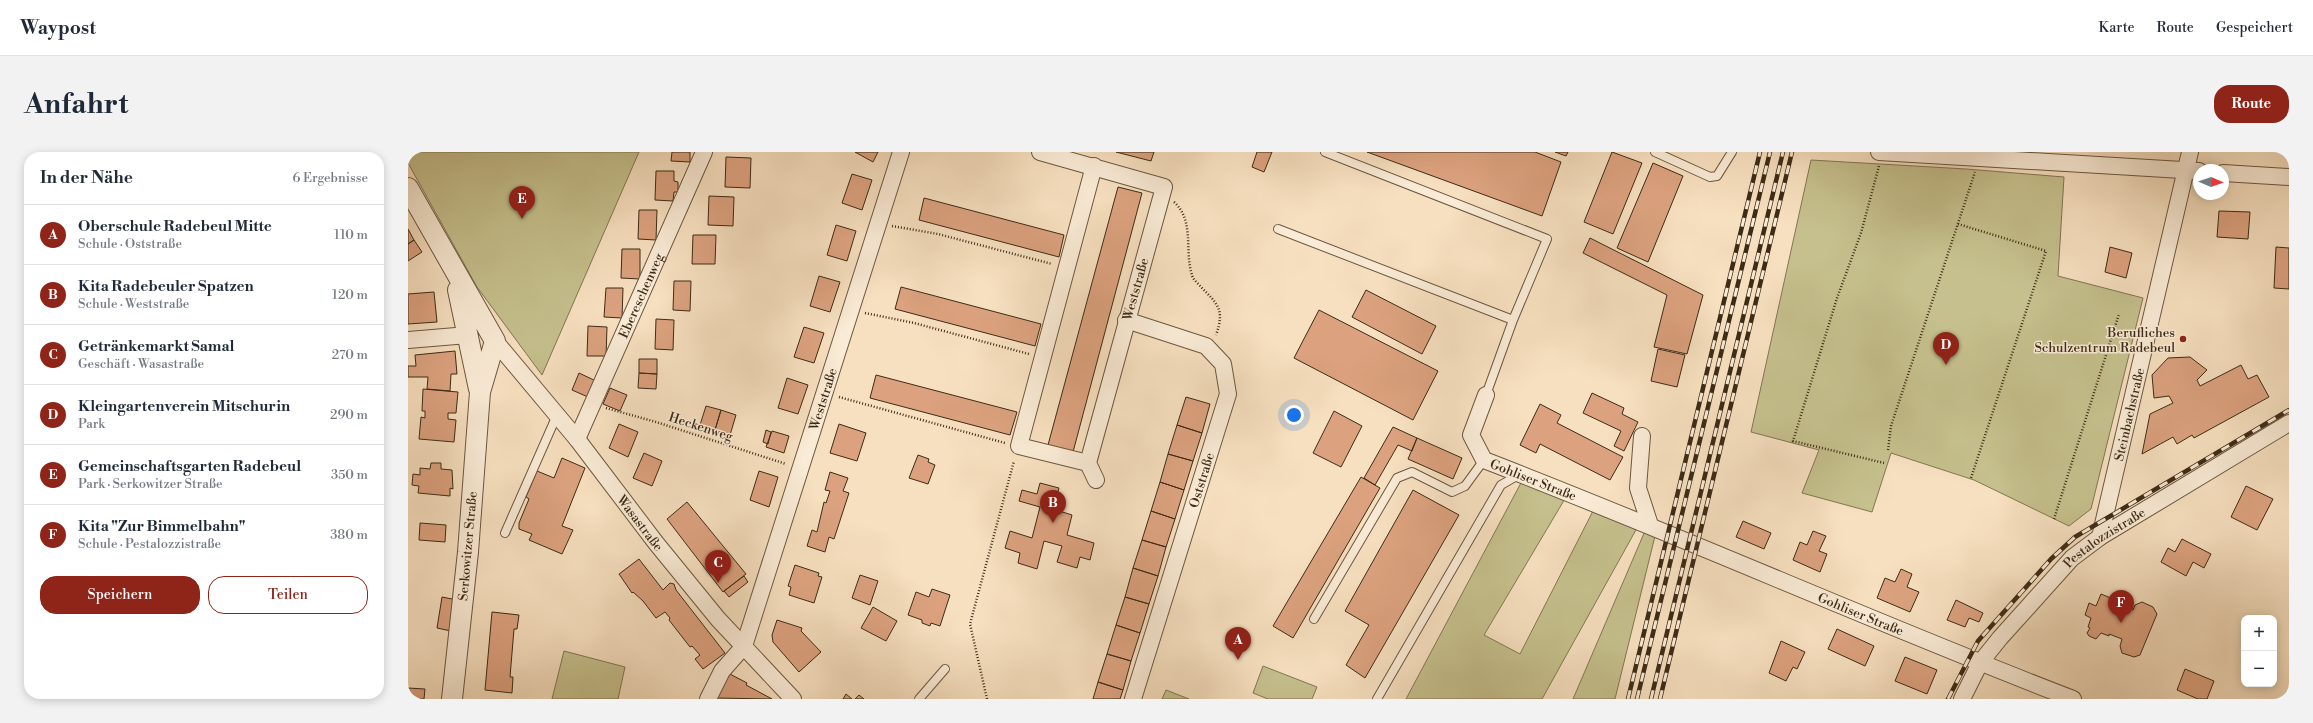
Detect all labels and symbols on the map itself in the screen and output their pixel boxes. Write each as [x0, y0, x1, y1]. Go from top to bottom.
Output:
north arrow [2193, 164, 2229, 200]
pin: E [509, 186, 535, 219]
street label: Ebereschenweg [616, 251, 667, 341]
street label: Weststraße [1119, 256, 1153, 323]
place label: Berufliches Schulzentrum Radebeul [2034, 325, 2175, 356]
pin: D [1933, 332, 1959, 365]
marker: Berufliches Schulzentrum Radebeul [2178, 334, 2188, 344]
street label: Weststraße [806, 366, 841, 433]
street label: Steinbachstraße [2111, 366, 2148, 463]
your location [1284, 405, 1304, 425]
street label: Heckenweg [666, 409, 735, 445]
street label: Oststraße [1186, 450, 1218, 510]
street label: Gohliser Straße [1488, 456, 1579, 505]
street label: Serkowitzer Straße [455, 490, 481, 602]
pin: B [1040, 490, 1066, 523]
street label: Wasastraße [613, 491, 667, 555]
street label: Pestalozzistraße [2060, 504, 2149, 571]
pin: C [705, 550, 731, 583]
street label: Gohliser Straße [1815, 590, 1906, 640]
pin: F [2108, 590, 2134, 623]
pin: A [1225, 627, 1251, 660]

